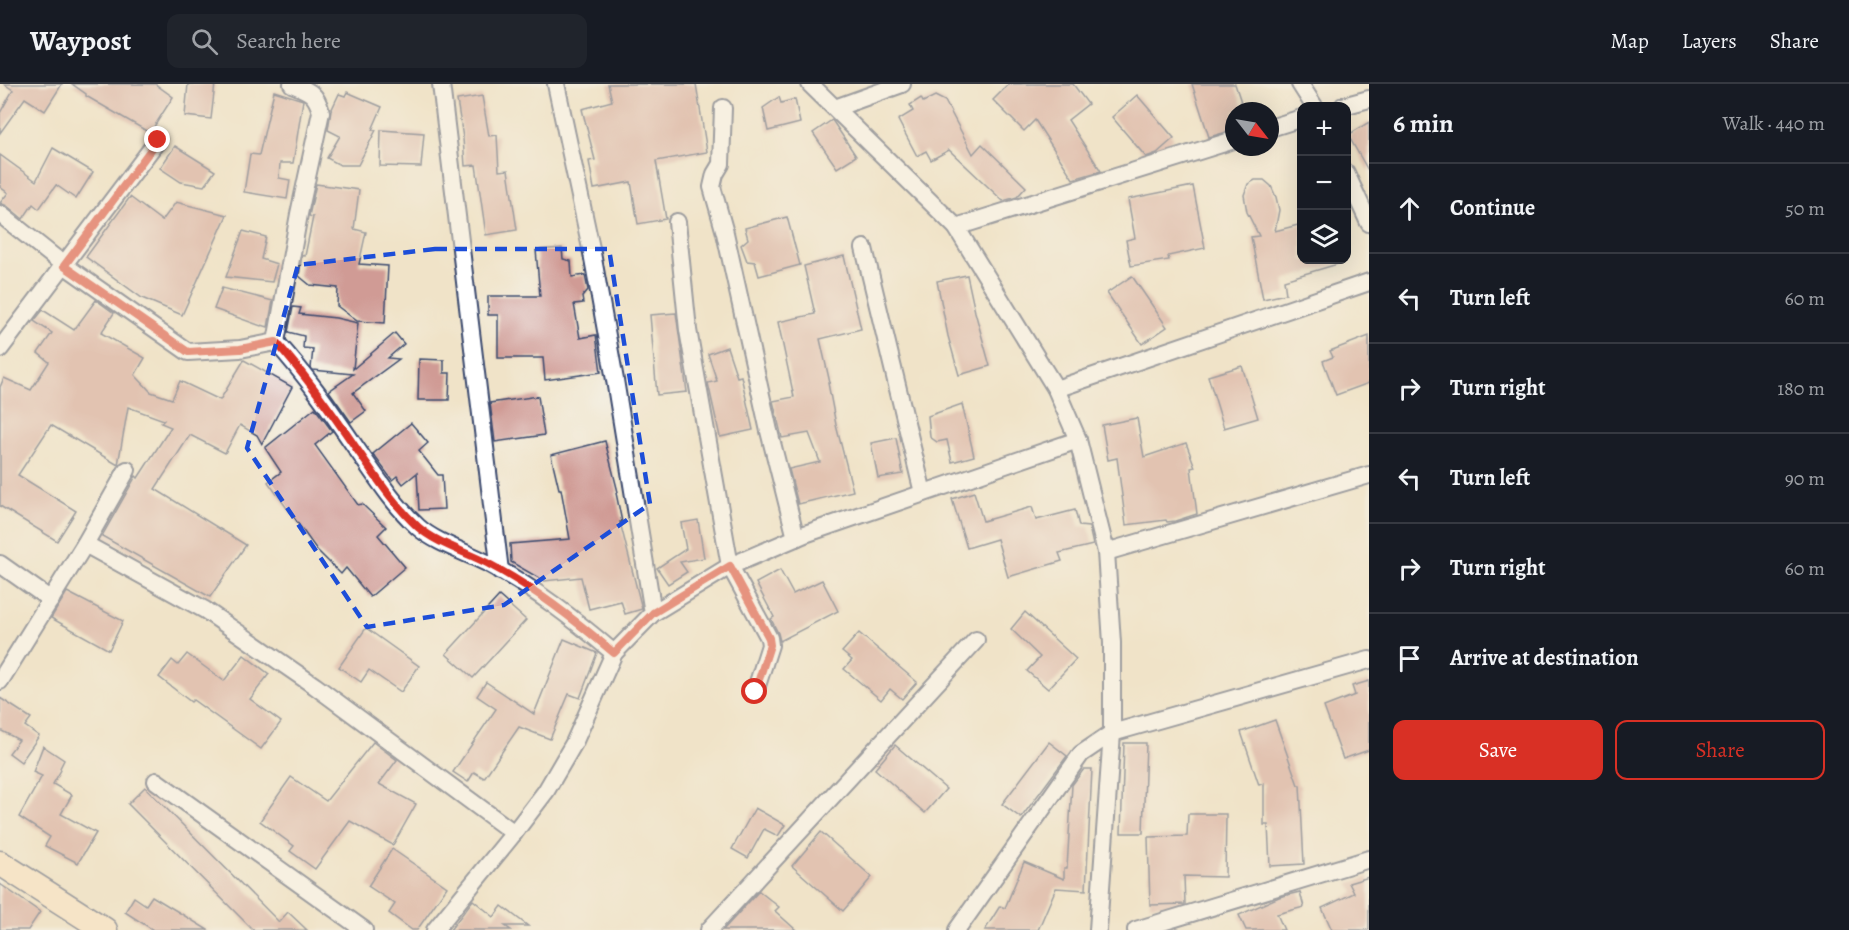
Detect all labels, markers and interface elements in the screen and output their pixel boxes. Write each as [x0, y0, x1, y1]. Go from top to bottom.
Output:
search box [167, 14, 587, 68]
text: Waypost [30, 22, 131, 60]
icon: search [188, 25, 221, 58]
text: Search here [236, 26, 341, 56]
text: Map [1610, 27, 1649, 55]
text: Layers [1682, 27, 1737, 55]
text: Share [1770, 27, 1819, 55]
north arrow [1225, 102, 1279, 156]
map controls [1297, 102, 1351, 264]
button: + [1297, 102, 1351, 156]
text: 6 min [1393, 106, 1454, 141]
text: Walk · 440 m [1723, 110, 1825, 137]
route end [144, 126, 170, 152]
button: − [1297, 156, 1351, 210]
icon: ahead [1393, 192, 1426, 225]
text: Continue [1450, 193, 1535, 223]
text: 50 m [1785, 195, 1825, 222]
button: layers [1297, 210, 1351, 264]
icon: left [1393, 282, 1426, 315]
text: Turn left [1450, 283, 1530, 313]
text: 60 m [1785, 285, 1825, 312]
icon: right [1393, 372, 1426, 405]
text: Turn right [1450, 373, 1546, 403]
text: 180 m [1777, 375, 1825, 402]
icon: left [1393, 462, 1426, 495]
text: Turn left [1450, 463, 1530, 493]
text: 90 m [1785, 465, 1825, 492]
icon: right [1393, 552, 1426, 585]
text: Turn right [1450, 553, 1546, 583]
text: 60 m [1785, 555, 1825, 582]
icon: arrive [1393, 642, 1426, 675]
text: Arrive at destination [1450, 643, 1639, 673]
route start [741, 678, 767, 704]
button: Save [1393, 720, 1603, 780]
button: Share [1615, 720, 1825, 780]

